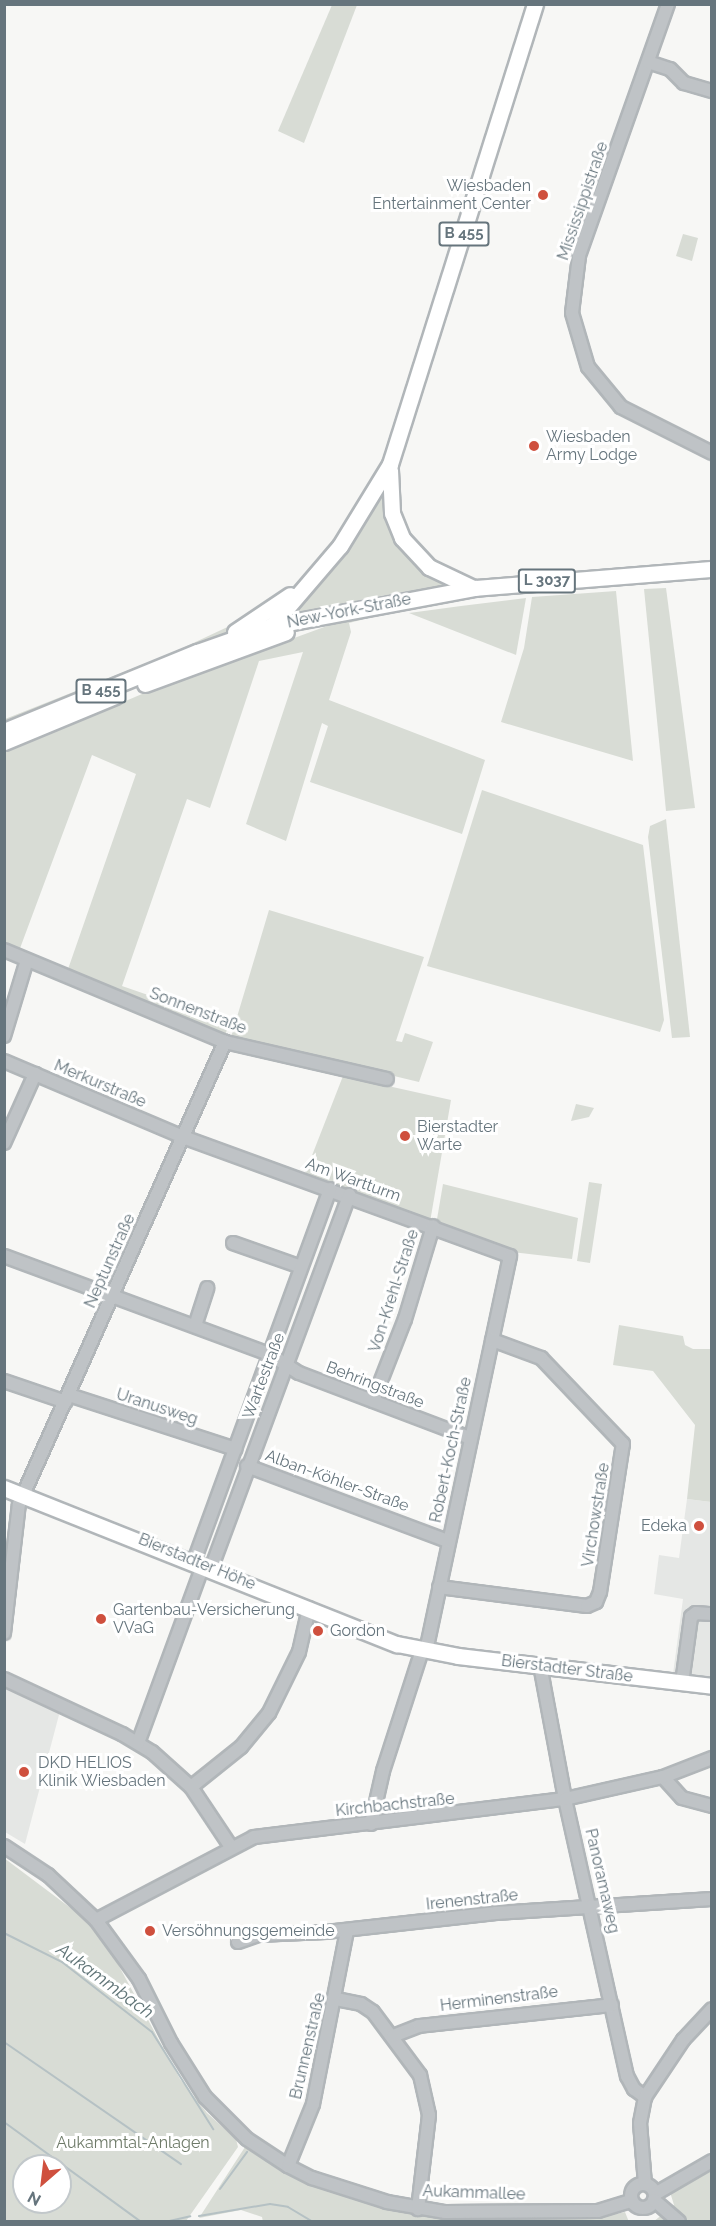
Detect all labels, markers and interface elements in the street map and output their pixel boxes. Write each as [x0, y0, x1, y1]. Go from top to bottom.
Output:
street label: Mississippistraße [554, 139, 612, 263]
place label: Wiesbaden Entertainment Center [372, 176, 531, 214]
marker: Wiesbaden Entertainment Center [536, 188, 550, 202]
road number: B 455 [438, 222, 490, 246]
place label: Wiesbaden Army Lodge [546, 427, 638, 465]
marker: Wiesbaden Army Lodge [527, 439, 541, 453]
road number: L 3037 [517, 569, 577, 593]
street label: New-York-Straße [285, 590, 413, 632]
road number: B 455 [76, 679, 126, 703]
street label: Sonnenstraße [147, 984, 249, 1038]
street label: Merkurstraße [51, 1056, 149, 1112]
place label: Bierstadter Warte [417, 1117, 498, 1155]
marker: Bierstadter Warte [398, 1129, 412, 1143]
street label: Am Wartturm [303, 1154, 403, 1206]
street label: Neptunstraße [81, 1211, 139, 1311]
street label: Von-Krehl-Straße [365, 1227, 423, 1355]
street label: Wartestraße [239, 1330, 289, 1422]
street label: Behringstraße [323, 1358, 427, 1412]
street label: Robert-Koch-Straße [426, 1375, 476, 1525]
street label: Uranusweg [114, 1385, 200, 1429]
street label: Alban-Köhler-Straße [263, 1446, 411, 1516]
street label: Virchowstraße [578, 1461, 614, 1569]
place label: Edeka [641, 1516, 687, 1536]
marker: Edeka [692, 1519, 706, 1533]
street label: Bierstadter Höhe [135, 1530, 259, 1594]
place label: Gartenbau-Versicherung VVaG [113, 1600, 295, 1638]
marker: Gartenbau-Versicherung VVaG [94, 1612, 108, 1626]
place label: Gordon [330, 1621, 385, 1641]
marker: Gordon [311, 1624, 325, 1638]
street label: Bierstadter Straße [500, 1651, 634, 1687]
place label: DKD HELIOS Klinik Wiesbaden [38, 1753, 166, 1791]
marker: DKD HELIOS Klinik Wiesbaden [15, 1763, 33, 1781]
street label: Kirchbachstraße [335, 1789, 455, 1821]
street label: Panoramaweg [581, 1827, 623, 1935]
street label: Irenenstraße [425, 1886, 519, 1914]
place label: Versöhnungsgemeinde [162, 1921, 335, 1941]
marker: Versöhnungsgemeinde [143, 1924, 157, 1938]
water label: Aukammbach [52, 1939, 158, 2023]
street label: Herminenstraße [439, 1982, 559, 2016]
street label: Brunnenstraße [286, 1991, 330, 2101]
park label: Aukammtal-Anlagen [56, 2133, 210, 2153]
north arrow [12, 2154, 72, 2214]
street label: Aukammallee [422, 2182, 526, 2204]
text: N [24, 2187, 44, 2210]

